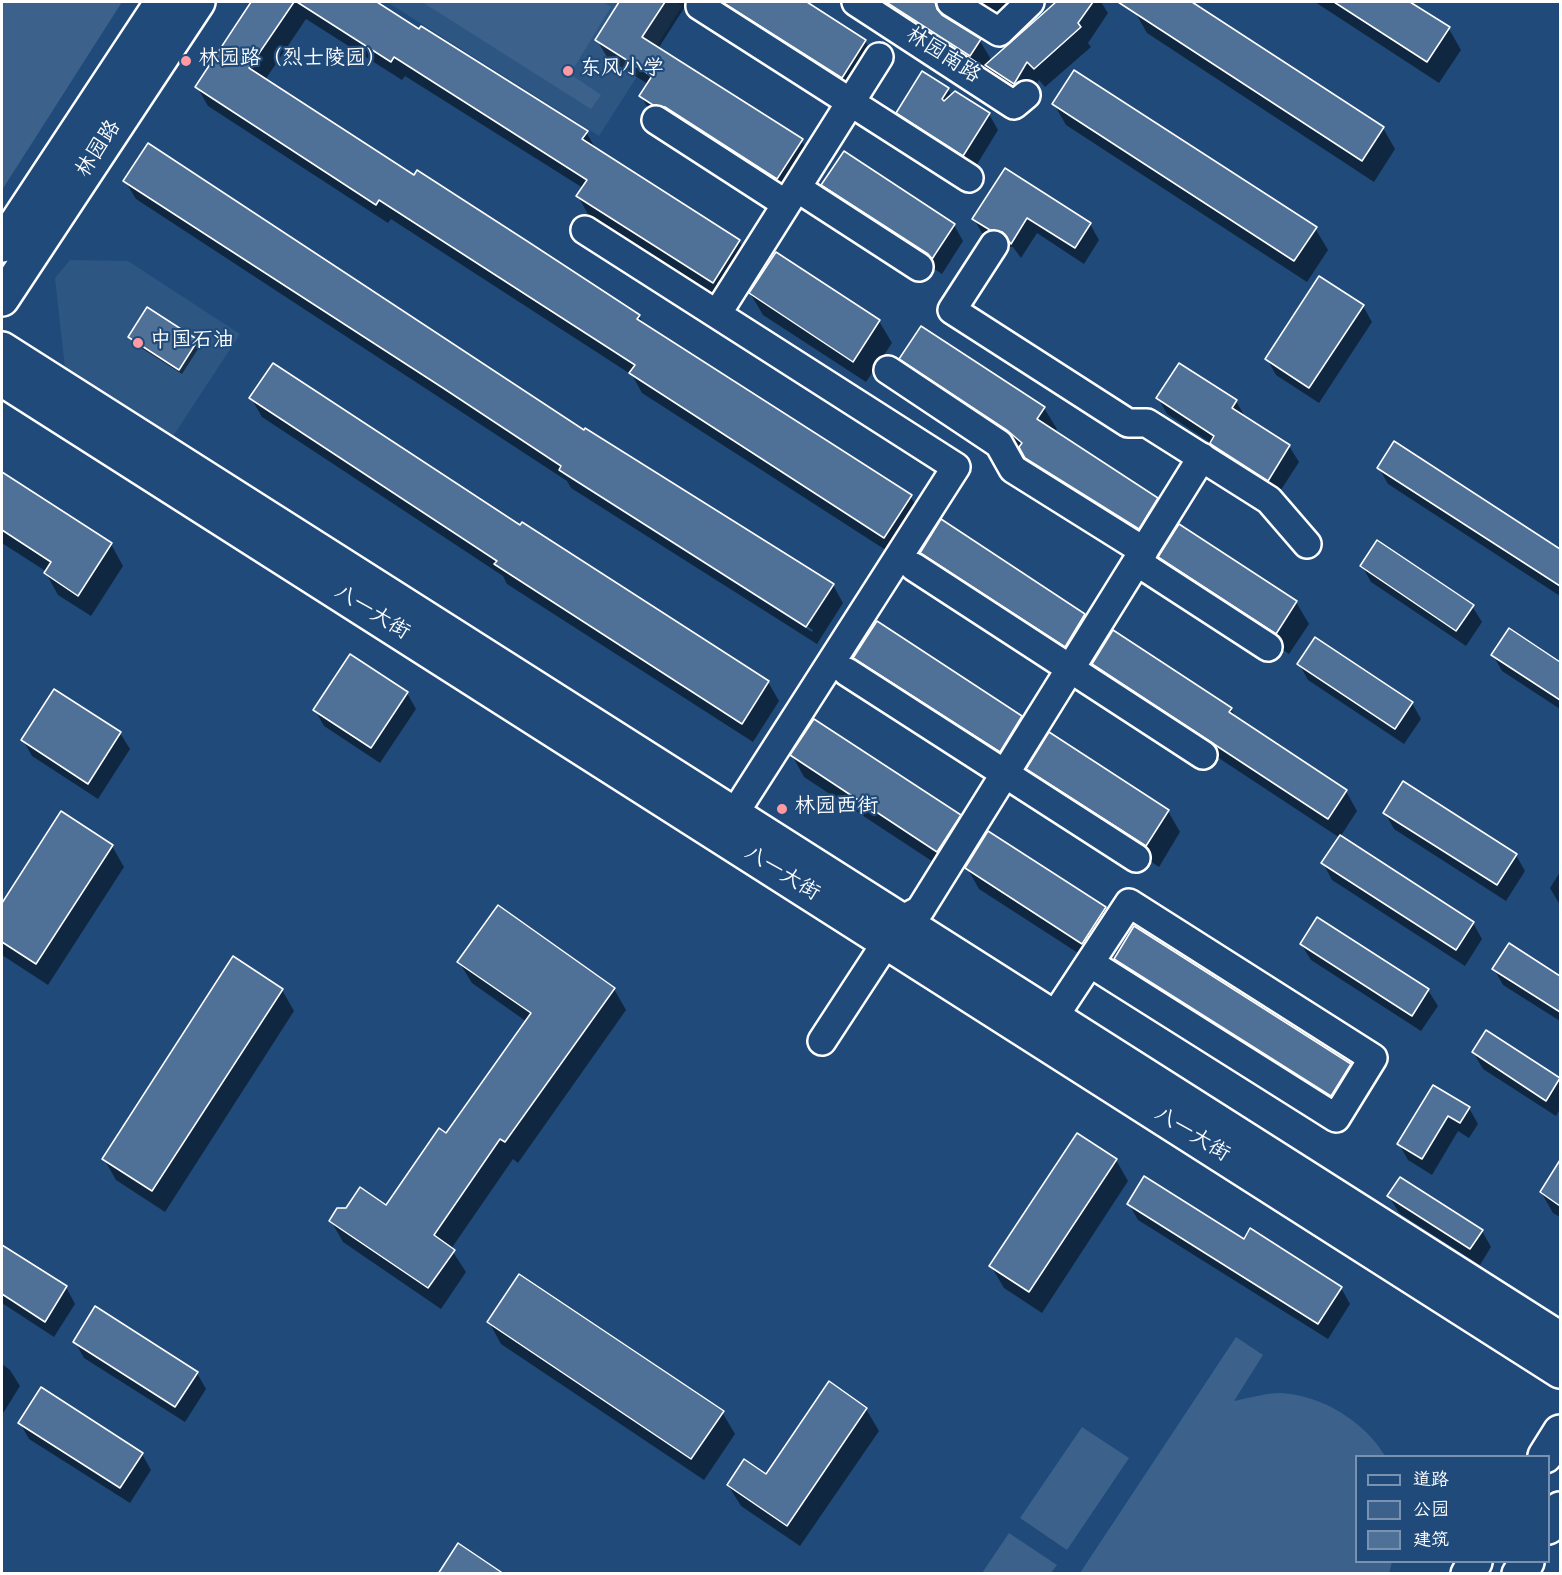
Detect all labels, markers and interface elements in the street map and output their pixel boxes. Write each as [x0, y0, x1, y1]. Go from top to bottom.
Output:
street label: 林园南路 [900, 24, 984, 90]
place label: 林园路（烈士陵园） [198, 48, 387, 74]
marker: 林园路（烈士陵园） [179, 54, 193, 68]
place label: 东风小学 [580, 58, 664, 84]
marker: 东风小学 [561, 64, 575, 78]
street label: 林园路 [72, 117, 128, 183]
place label: 中国石油 [150, 330, 234, 356]
marker: 中国石油 [131, 336, 145, 350]
street label: 八一大街 [329, 581, 413, 647]
place label: 林园西街 [794, 796, 878, 822]
marker: 林园西街 [775, 802, 789, 816]
street label: 八一大街 [739, 842, 823, 908]
street label: 八一大街 [1149, 1103, 1233, 1169]
legend [1355, 1455, 1550, 1563]
text: 道路 [1413, 1468, 1449, 1494]
text: 公园 [1413, 1498, 1449, 1524]
text: 建筑 [1413, 1528, 1449, 1554]

